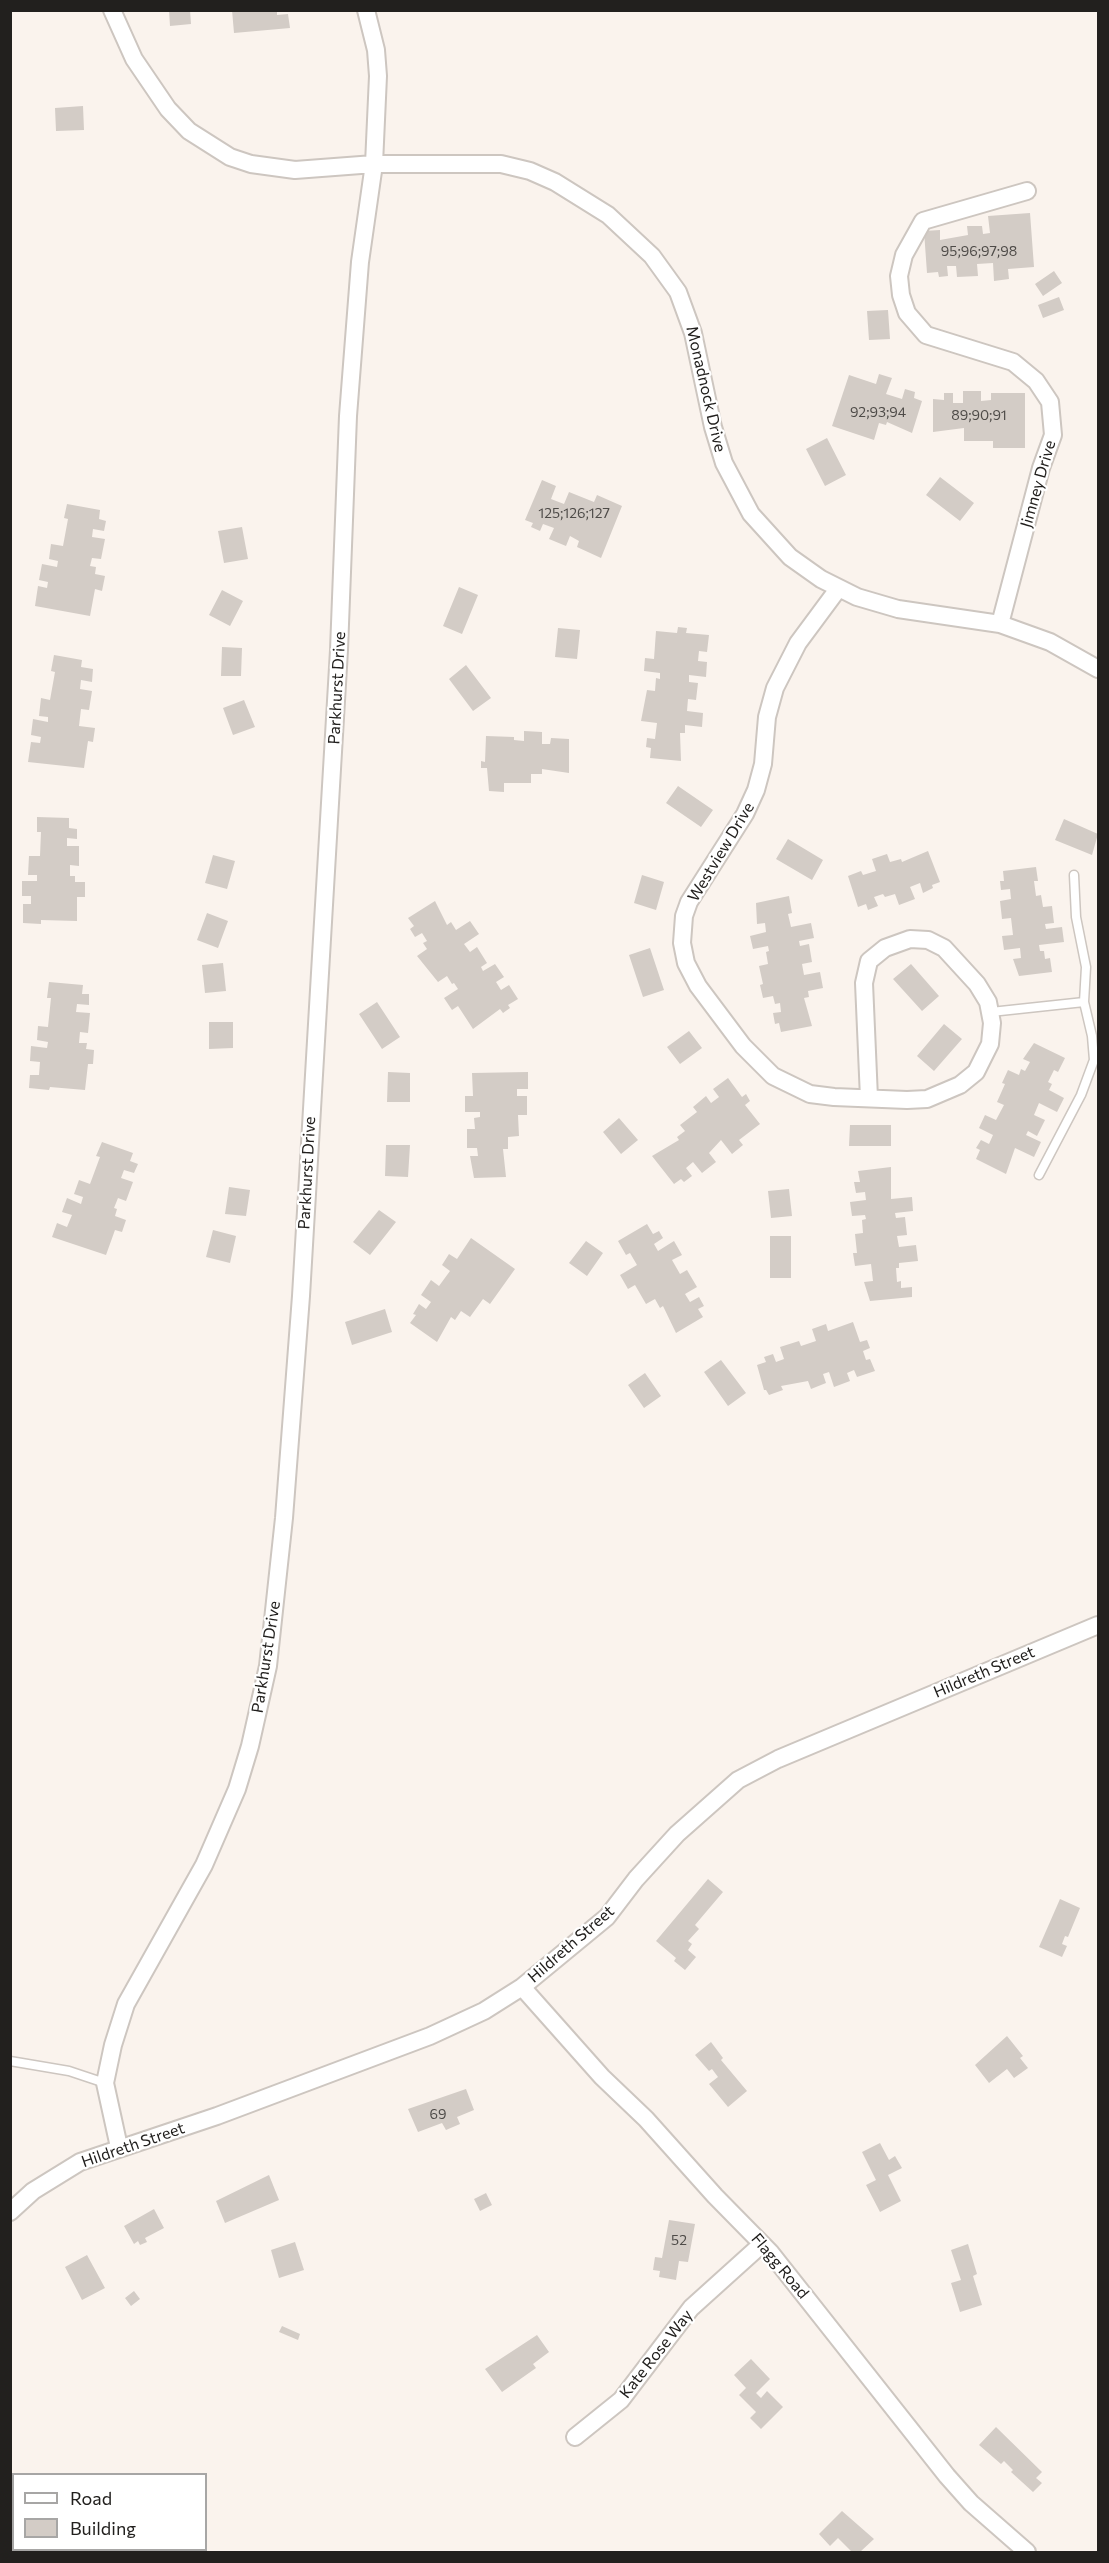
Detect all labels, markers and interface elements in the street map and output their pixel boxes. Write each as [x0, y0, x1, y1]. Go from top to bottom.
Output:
house number: 95;96;97;98 [941, 243, 1017, 259]
street label: Monadnock Drive [682, 324, 730, 454]
house number: 92;93;94 [850, 404, 906, 420]
house number: 89;90;91 [951, 407, 1007, 423]
street label: Jimney Drive [1016, 438, 1060, 530]
house number: 125;126;127 [538, 505, 610, 521]
street label: Parkhurst Drive [324, 631, 350, 745]
street label: Westview Drive [684, 799, 758, 905]
street label: Parkhurst Drive [294, 1116, 320, 1230]
street label: Parkhurst Drive [248, 1600, 284, 1714]
street label: Hildreth Street [931, 1642, 1037, 1702]
street label: Hildreth Street [524, 1901, 618, 1987]
house number: 69 [430, 2106, 446, 2122]
street label: Hildreth Street [79, 2118, 187, 2172]
street label: Flagg Road [747, 2229, 813, 2303]
house number: 52 [671, 2232, 687, 2248]
street label: Kate Rose Way [615, 2306, 697, 2402]
legend [12, 2473, 207, 2551]
text: Road [70, 2487, 112, 2509]
text: Building [70, 2517, 136, 2539]

